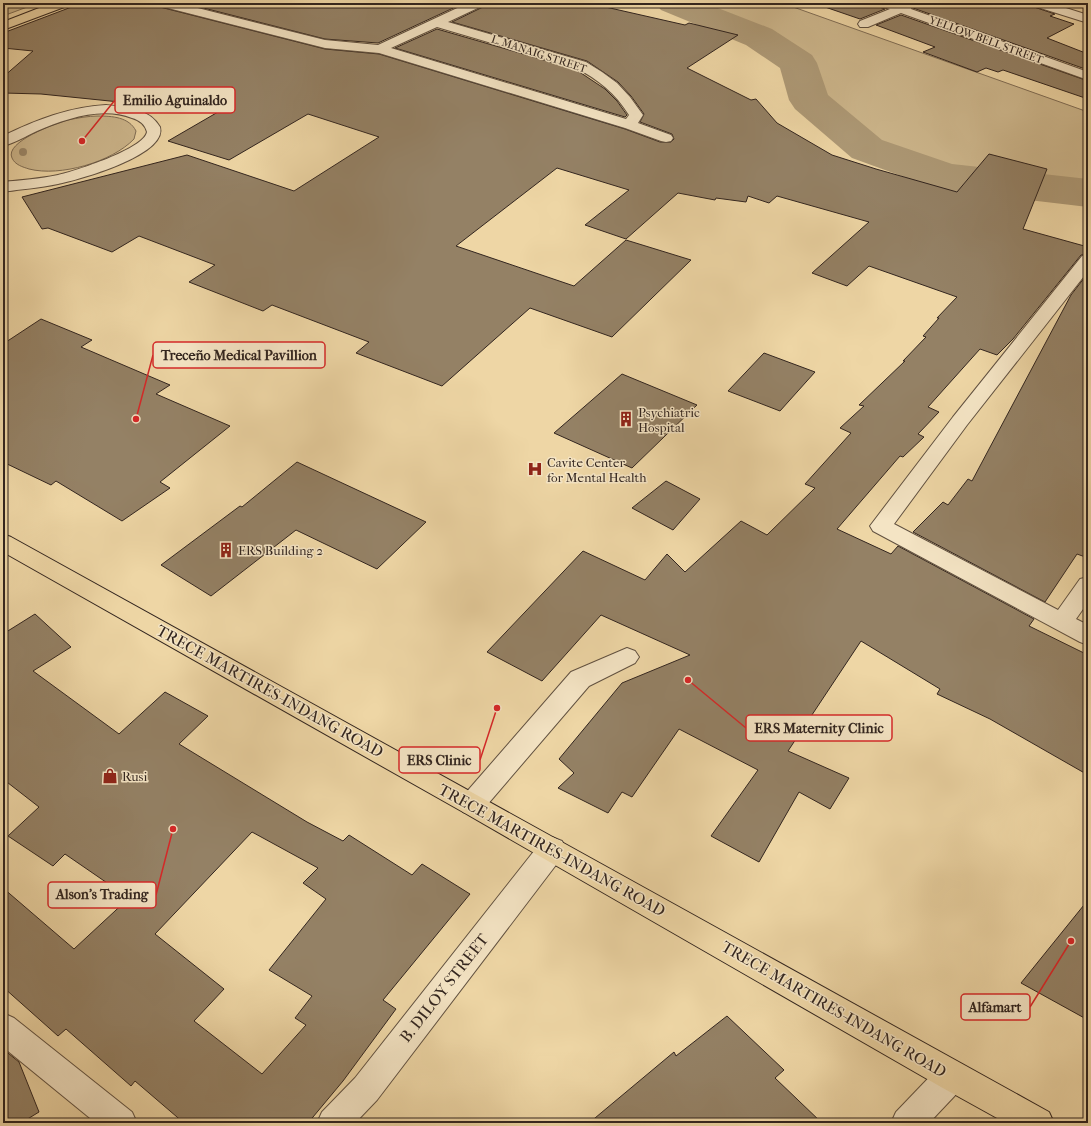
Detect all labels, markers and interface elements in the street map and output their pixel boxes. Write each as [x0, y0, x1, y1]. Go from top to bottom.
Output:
street label: YELLOW BELL STREET [926, 13, 1045, 67]
street label: L. MANAIG STREET [490, 32, 589, 76]
callout: Emilio Aguinaldo [115, 87, 235, 113]
text: Emilio Aguinaldo [123, 92, 227, 109]
callout: Treceño Medical Pavillion [153, 342, 325, 368]
text: Treceño Medical Pavillion [160, 347, 318, 364]
place label: Psychiatric Hospital [638, 405, 700, 435]
building icon: Psychiatric Hospital [617, 410, 635, 428]
place label: Cavite Center for Mental Health [547, 455, 647, 485]
hospital icon: Cavite Center for Mental Health [526, 460, 544, 478]
building icon: ERS Building 2 [217, 541, 235, 559]
place label: ERS Building 2 [238, 543, 323, 558]
street label: TRECE MARTIRES-INDANG ROAD [153, 621, 387, 761]
callout: ERS Maternity Clinic [746, 715, 892, 741]
text: ERS Maternity Clinic [754, 720, 885, 737]
callout: ERS Clinic [399, 747, 480, 773]
text: ERS Clinic [407, 752, 472, 769]
shop icon: Rusi [101, 767, 119, 785]
place label: Rusi [122, 769, 147, 784]
street label: TRECE MARTIRES-INDANG ROAD [435, 780, 669, 920]
callout: Alson's Trading [48, 882, 156, 908]
text: Alson's Trading [55, 886, 149, 903]
street label: B. DILOY STREET [396, 930, 492, 1046]
street label: TRECE MARTIRES-INDANG ROAD [718, 937, 950, 1081]
callout: Alfamart [961, 994, 1030, 1020]
text: Alfamart [967, 999, 1023, 1016]

